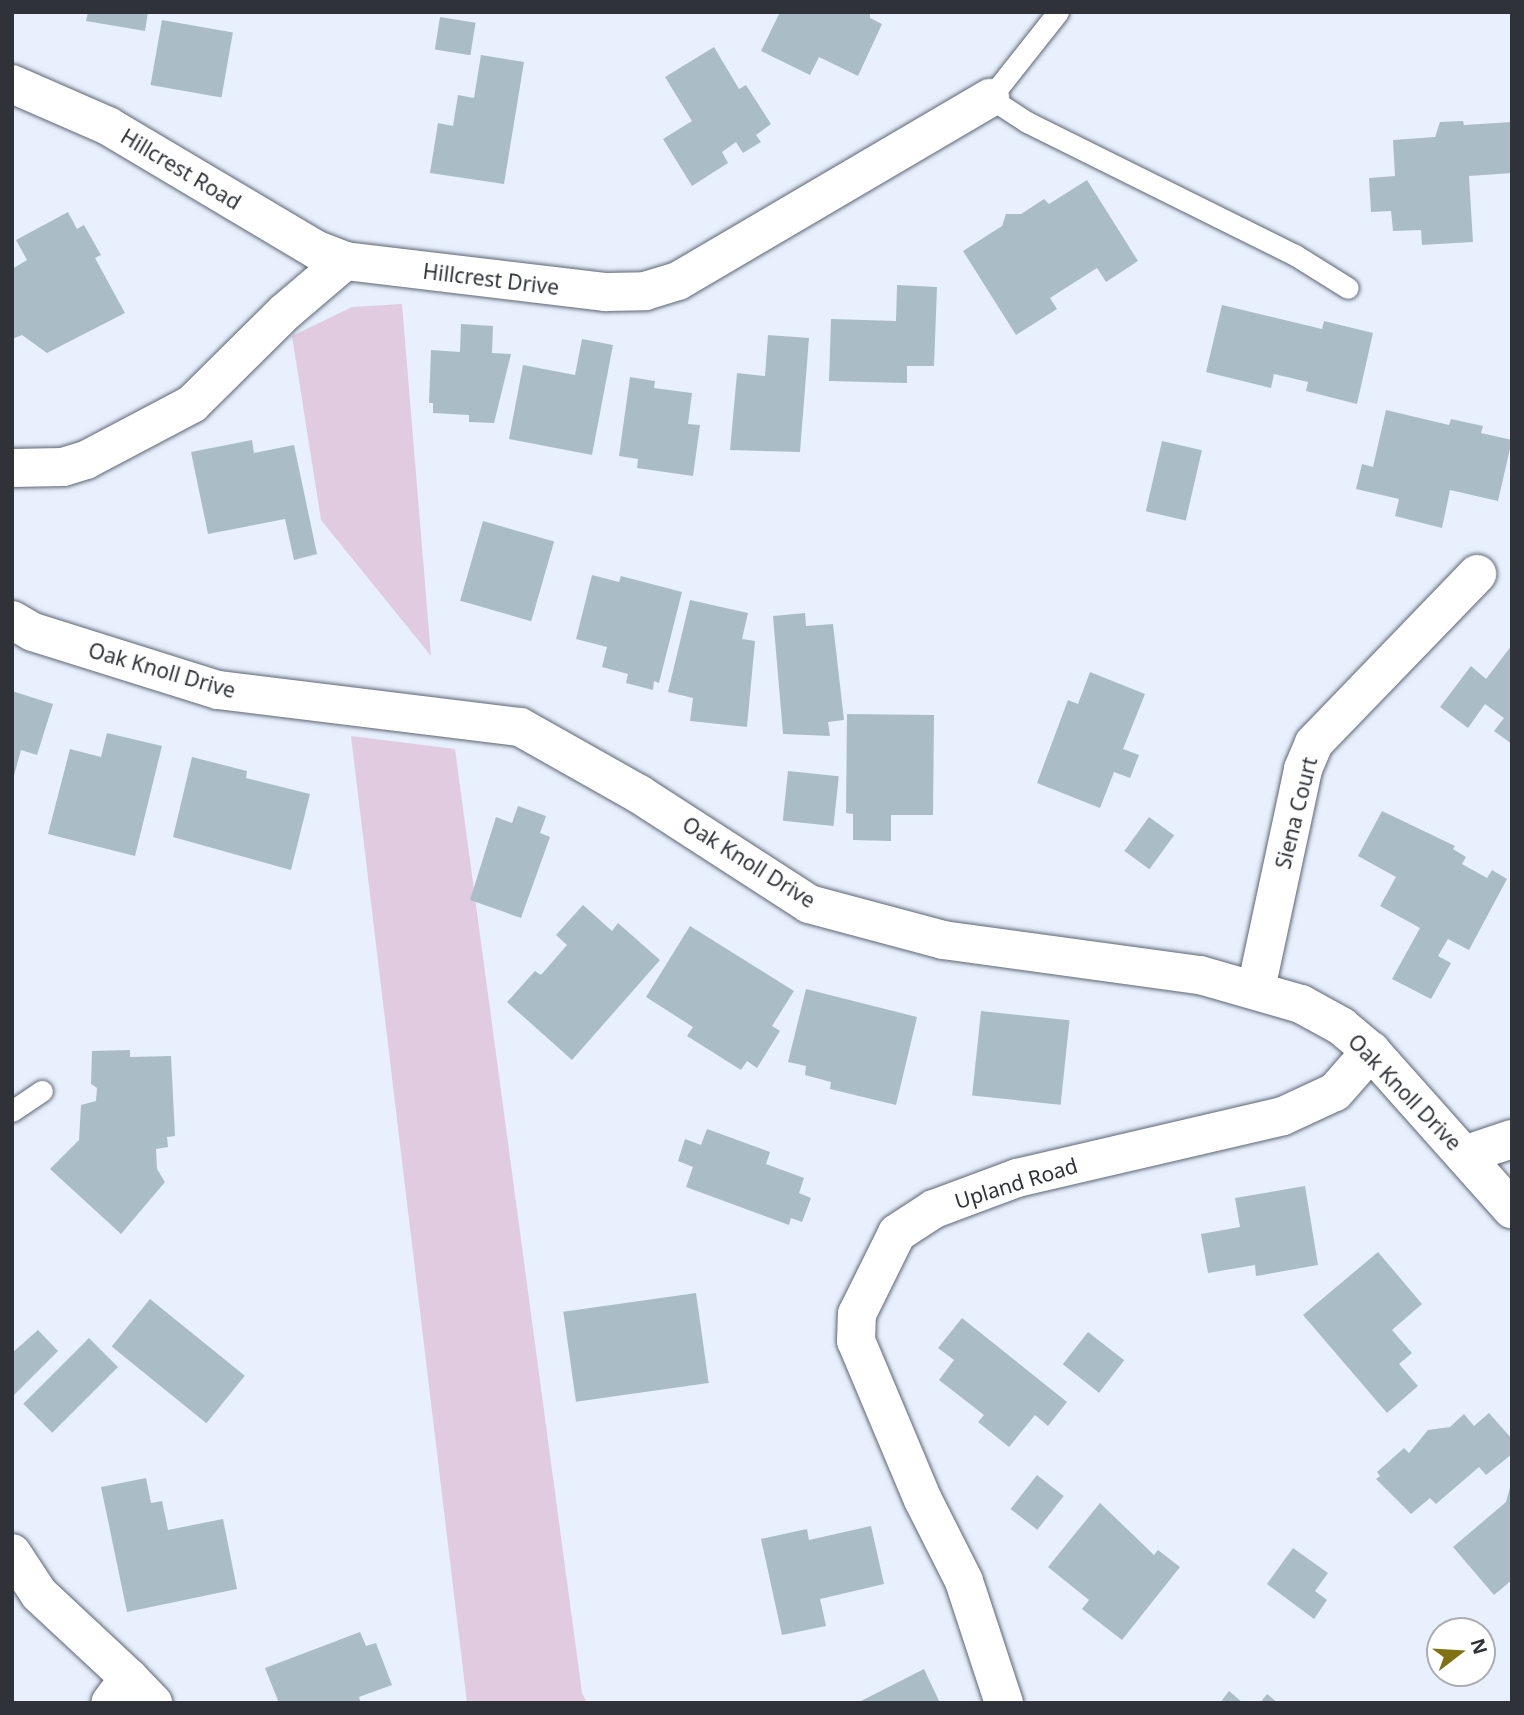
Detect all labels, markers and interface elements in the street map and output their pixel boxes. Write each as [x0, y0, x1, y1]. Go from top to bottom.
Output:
street label: Hillcrest Road [116, 123, 246, 215]
street label: Hillcrest Drive [421, 258, 561, 300]
street label: Oak Knoll Drive [86, 637, 238, 703]
street label: Siena Court [1270, 755, 1322, 871]
street label: Oak Knoll Drive [678, 811, 820, 913]
street label: Oak Knoll Drive [1343, 1029, 1467, 1155]
street label: Upland Road [951, 1152, 1081, 1214]
north arrow [1426, 1617, 1496, 1687]
text: N [1464, 1635, 1494, 1658]

